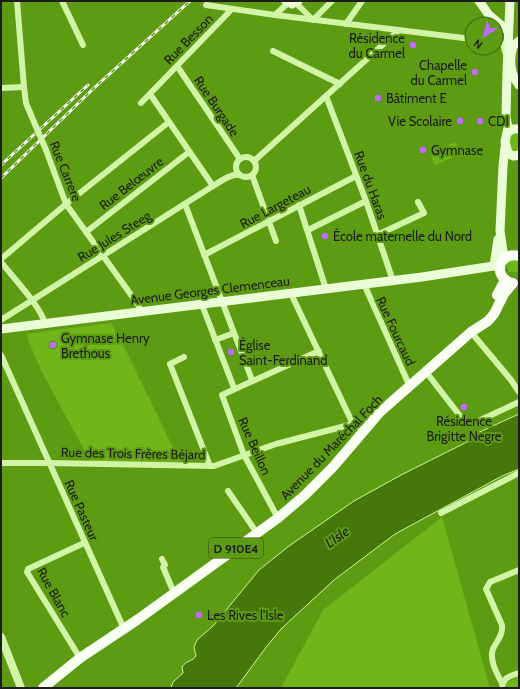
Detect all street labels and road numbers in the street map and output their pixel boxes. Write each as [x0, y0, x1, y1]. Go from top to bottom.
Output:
street label: Rue Besson [160, 11, 216, 67]
street label: Rue Burgade [191, 73, 243, 139]
street label: Rue Carrere [47, 139, 85, 204]
street label: Rue du Haras [351, 148, 391, 222]
street label: Rue Belœuvre [96, 153, 167, 213]
street label: Rue Largeteau [237, 181, 313, 231]
street label: Rue Jules Steeg [74, 207, 154, 265]
street label: Avenue Georges Clemenceau [129, 272, 291, 308]
street label: Rue Fourcaud [373, 294, 419, 368]
street label: Avenue du Maréchal Foch [277, 391, 385, 503]
street label: Rue Beillon [235, 415, 275, 477]
street label: Rue des Trois Frères Béjard [61, 444, 205, 463]
street label: Rue Pasteur [62, 477, 103, 544]
road number: D 910E4 [209, 538, 263, 558]
street label: Rue Blanc [34, 564, 74, 620]

